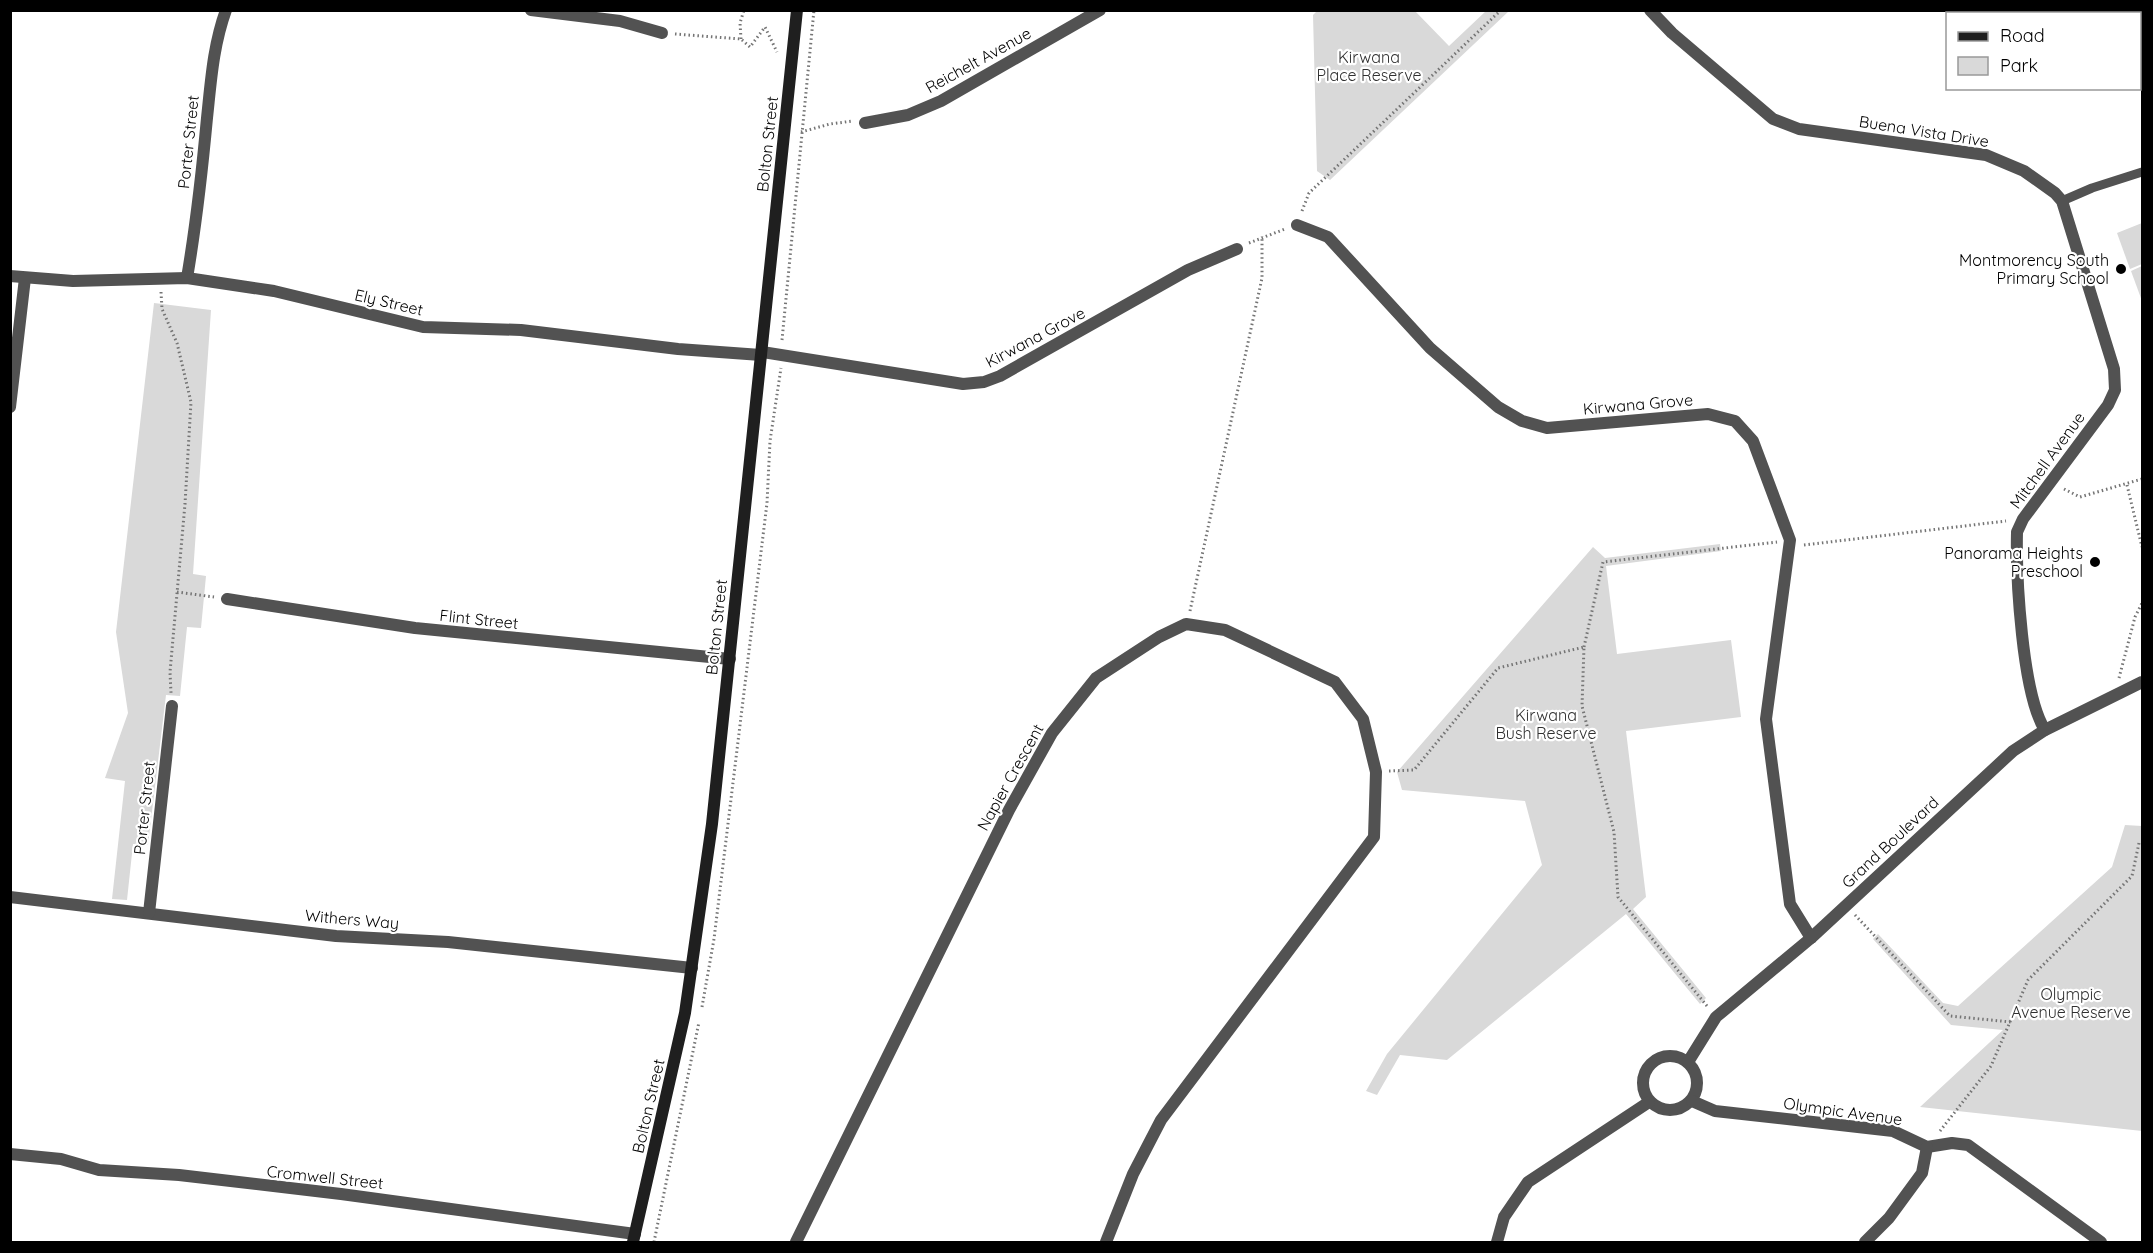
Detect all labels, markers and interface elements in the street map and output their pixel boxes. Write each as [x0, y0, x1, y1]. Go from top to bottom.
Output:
legend [1946, 12, 2141, 90]
street label: Reichelt Avenue [922, 23, 1034, 97]
text: Road [2000, 24, 2045, 47]
park label: Kirwana Place Reserve [1316, 47, 1422, 85]
text: Park [2000, 54, 2038, 77]
street label: Porter Street [173, 94, 203, 190]
street label: Bolton Street [752, 95, 782, 193]
street label: Buena Vista Drive [1858, 111, 1990, 151]
place label: Montmorency South Primary School [1959, 250, 2109, 288]
marker: Montmorency South Primary School [2114, 262, 2128, 276]
street label: Ely Street [353, 284, 425, 320]
street label: Kirwana Grove [982, 302, 1088, 372]
street label: Kirwana Grove [1582, 389, 1694, 419]
street label: Mitchell Avenue [2005, 408, 2089, 512]
place label: Panorama Heights Preschool [1944, 543, 2083, 581]
marker: Panorama Heights Preschool [2088, 555, 2102, 569]
street label: Bolton Street [701, 578, 731, 676]
street label: Flint Street [439, 605, 519, 633]
park label: Kirwana Bush Reserve [1495, 705, 1597, 743]
street label: Napier Crescent [972, 720, 1048, 834]
street label: Porter Street [129, 760, 159, 856]
street label: Grand Boulevard [1837, 792, 1943, 892]
street label: Withers Way [304, 905, 400, 933]
park label: Olympic Avenue Reserve [2011, 984, 2131, 1022]
street label: Bolton Street [627, 1057, 669, 1155]
street label: Olympic Avenue [1782, 1093, 1904, 1129]
street label: Cromwell Street [266, 1161, 384, 1193]

